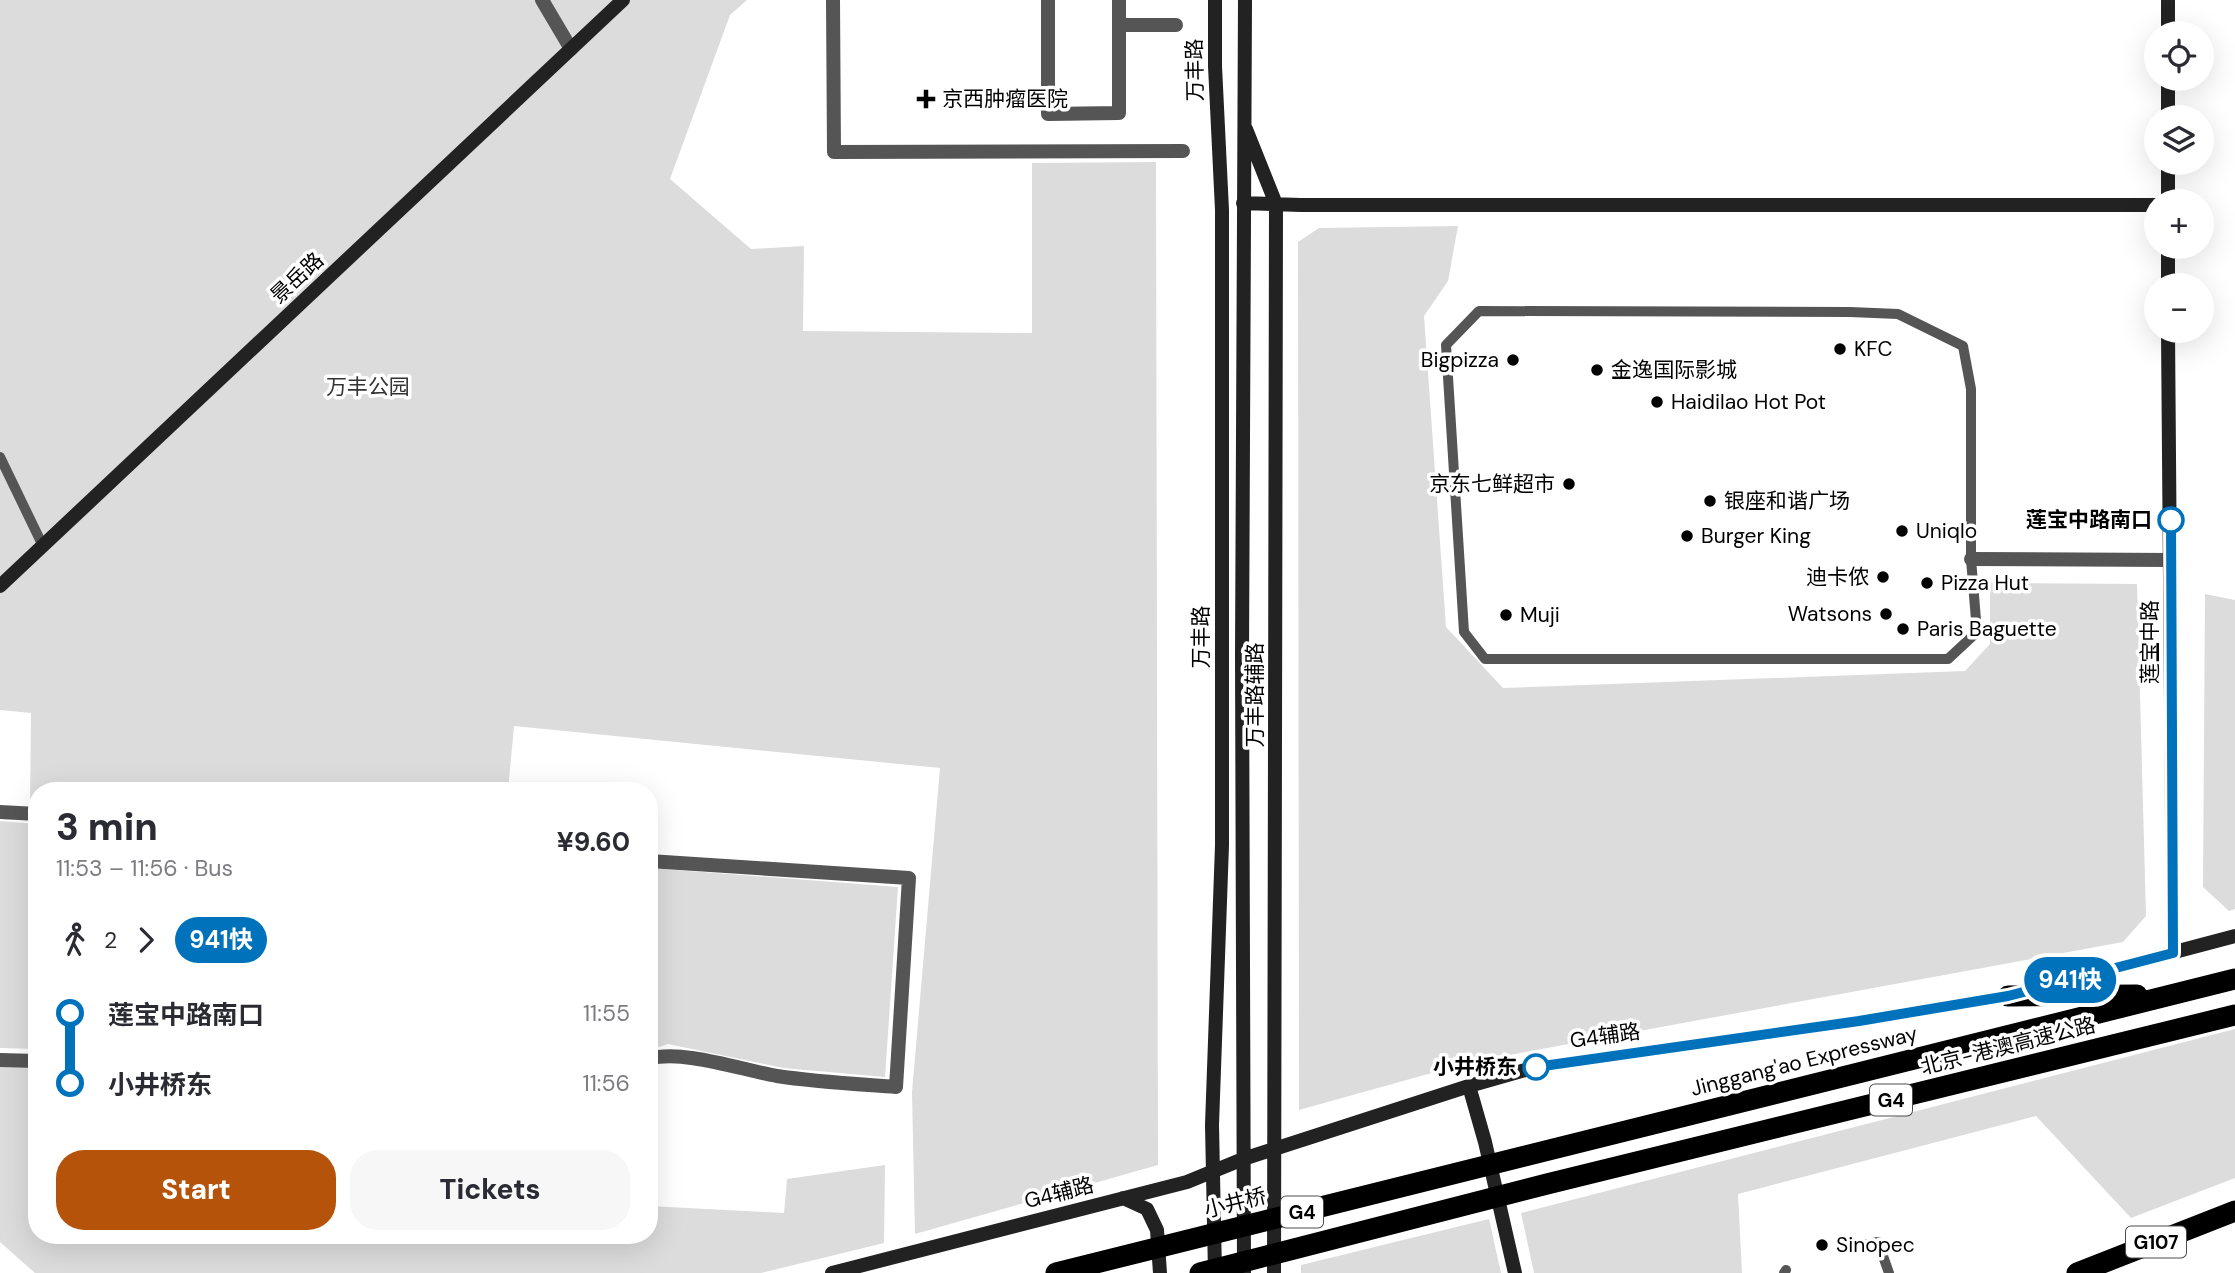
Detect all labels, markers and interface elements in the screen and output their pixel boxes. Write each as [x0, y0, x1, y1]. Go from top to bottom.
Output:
map controls [2144, 21, 2214, 343]
button: locate [2144, 21, 2214, 91]
street label: 万丰路 [1180, 38, 1210, 102]
place label: 京西肿瘤医院 [942, 85, 1068, 113]
marker: 京西肿瘤医院 [916, 89, 936, 109]
button: layers [2144, 105, 2214, 175]
button: + [2144, 189, 2214, 259]
street label: 景岳路 [264, 246, 330, 310]
button: − [2144, 273, 2214, 343]
place label: KFC [1854, 335, 1893, 363]
marker: KFC [1832, 341, 1848, 357]
place label: Bigpizza [1421, 346, 1499, 374]
marker: Bigpizza [1505, 352, 1521, 368]
place label: 金逸国际影城 [1611, 356, 1737, 384]
marker: 金逸国际影城 [1589, 362, 1605, 378]
park label: 万丰公园 [326, 373, 410, 401]
place label: Haidilao Hot Pot [1671, 388, 1826, 416]
marker: Haidilao Hot Pot [1649, 394, 1665, 410]
place label: 京东七鲜超市 [1429, 470, 1555, 498]
marker: 京东七鲜超市 [1561, 476, 1577, 492]
place label: 银座和谐广场 [1724, 487, 1850, 515]
marker: 银座和谐广场 [1702, 493, 1718, 509]
place label: 莲宝中路南口 [2026, 506, 2152, 534]
marker: 莲宝中路南口 [2158, 507, 2184, 533]
place label: Uniqlo [1916, 517, 1977, 545]
place label: Burger King [1701, 522, 1811, 550]
marker: Uniqlo [1894, 523, 1910, 539]
marker: Burger King [1679, 528, 1695, 544]
place label: 迪卡侬 [1806, 563, 1869, 591]
marker: 迪卡侬 [1875, 569, 1891, 585]
place label: Pizza Hut [1941, 569, 2029, 597]
marker: Pizza Hut [1919, 575, 1935, 591]
place label: Watsons [1788, 600, 1872, 628]
street label: 莲宝中路 [2136, 600, 2164, 684]
place label: Muji [1520, 601, 1560, 629]
street label: 万丰路 [1187, 606, 1215, 669]
marker: Watsons [1878, 606, 1894, 622]
marker: Muji [1498, 607, 1514, 623]
place label: Paris Baguette [1917, 615, 2057, 643]
marker: Paris Baguette [1895, 621, 1911, 637]
street label: 万丰路辅路 [1241, 643, 1269, 748]
text: 3 min [56, 802, 158, 852]
text: ¥9.60 [557, 825, 630, 859]
text: 11:53 – 11:56 · Bus [56, 853, 233, 883]
icon: walk [56, 921, 94, 959]
icon: forward [127, 921, 165, 959]
text: 941快 [189, 924, 253, 955]
text: 2 [104, 925, 117, 955]
line badge: 941快 [2021, 957, 2119, 1003]
text: 941快 [2038, 964, 2102, 995]
text: 莲宝中路南口 [108, 998, 264, 1032]
text: 11:55 [583, 998, 630, 1028]
street label: 北京-港澳高速公路 [1918, 1011, 2098, 1081]
street label: G4辅路 [1568, 1017, 1642, 1055]
street label: Jinggang'ao Expressway [1688, 1019, 1921, 1103]
place label: 小井桥东 [1433, 1053, 1517, 1081]
marker: 小井桥东 [1523, 1054, 1549, 1080]
text: 小井桥东 [108, 1068, 212, 1102]
text: 11:56 [583, 1068, 630, 1098]
road number: G4 [1870, 1084, 1912, 1116]
button: Start [56, 1150, 336, 1230]
button: Tickets [350, 1150, 630, 1230]
street label: G4辅路 [1021, 1171, 1097, 1215]
street label: 小井桥 [1201, 1182, 1269, 1224]
road number: G4 [1281, 1196, 1323, 1228]
road number: G107 [2126, 1226, 2186, 1258]
place label: Sinopec [1836, 1231, 1915, 1259]
marker: Sinopec [1814, 1237, 1830, 1253]

